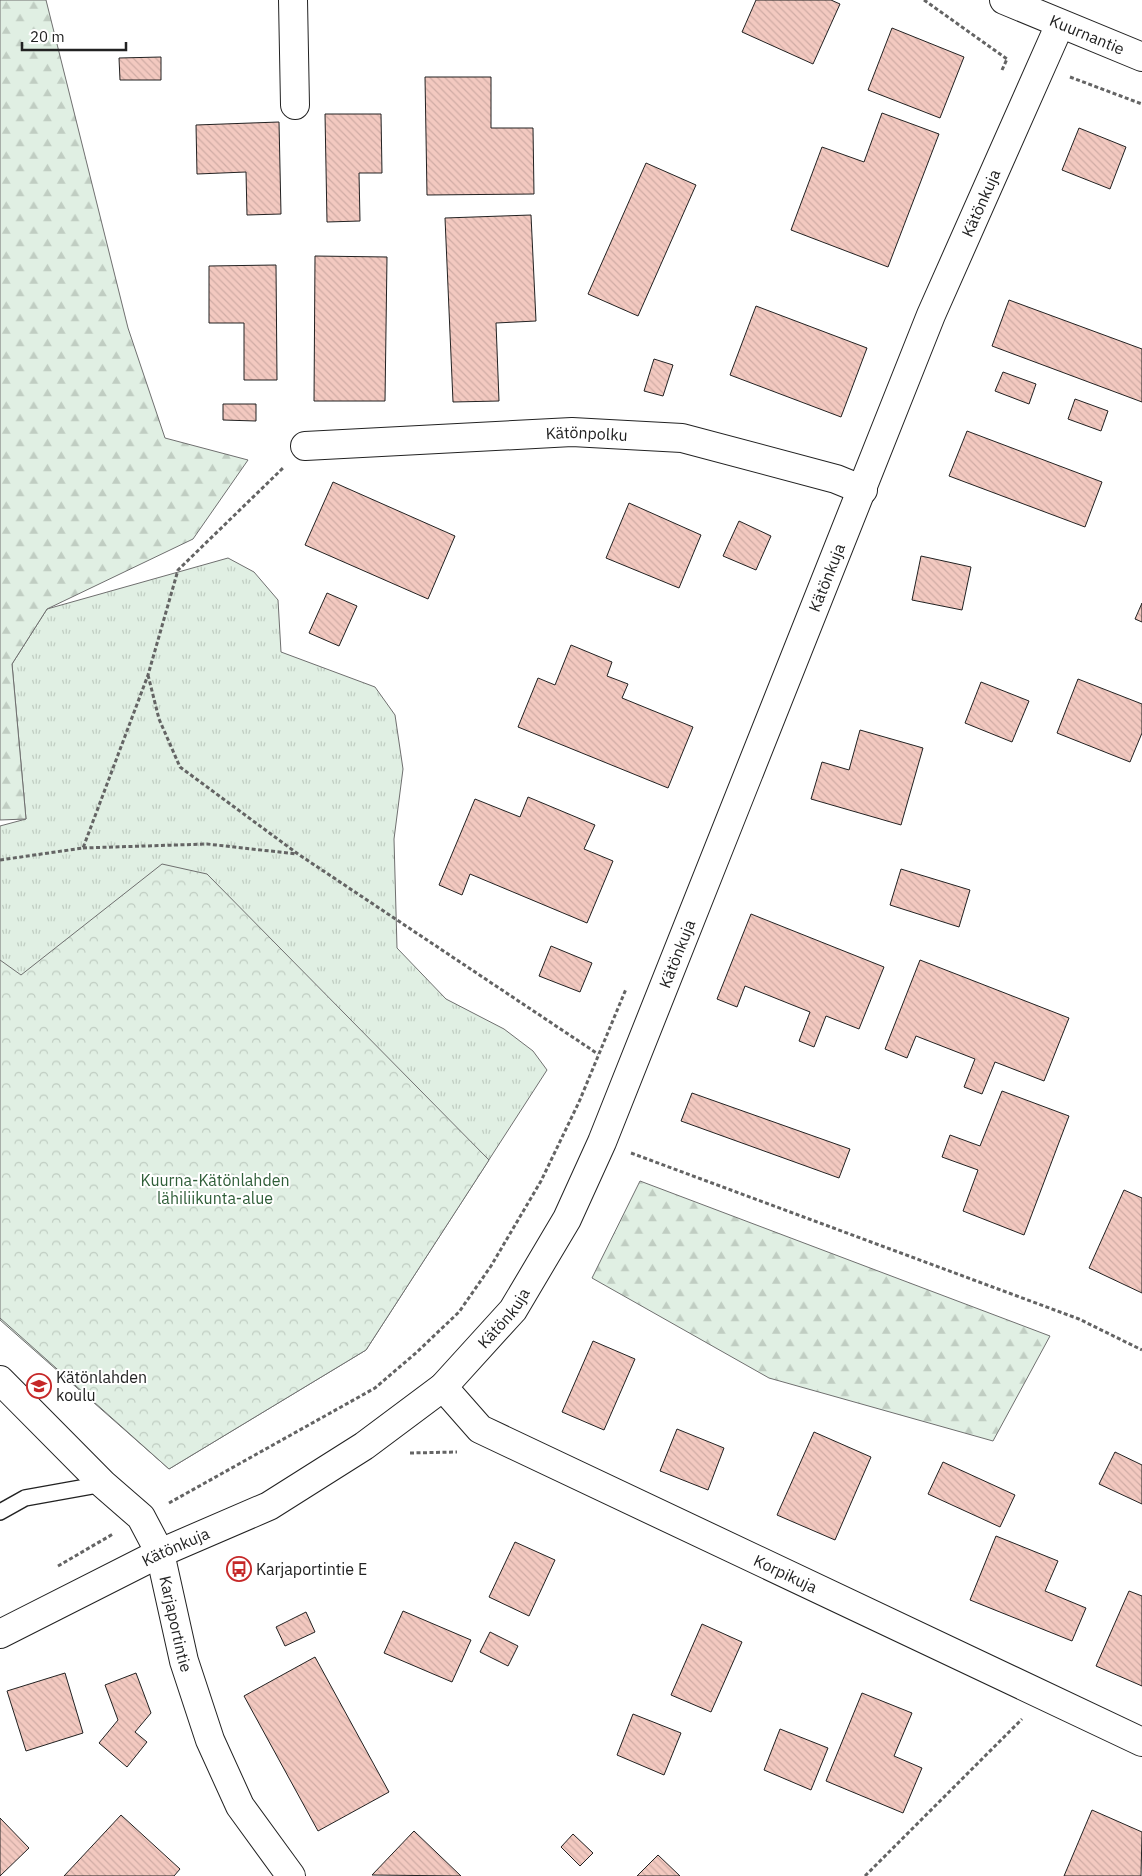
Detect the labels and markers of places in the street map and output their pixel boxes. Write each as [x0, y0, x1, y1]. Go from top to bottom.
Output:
place label: Kätönlahden koulu [56, 1367, 147, 1405]
school or university icon: Kätönlahden koulu [26, 1373, 52, 1399]
bus stop icon: Karjaportintie E [226, 1556, 252, 1582]
place label: Karjaportintie E [256, 1559, 367, 1579]

